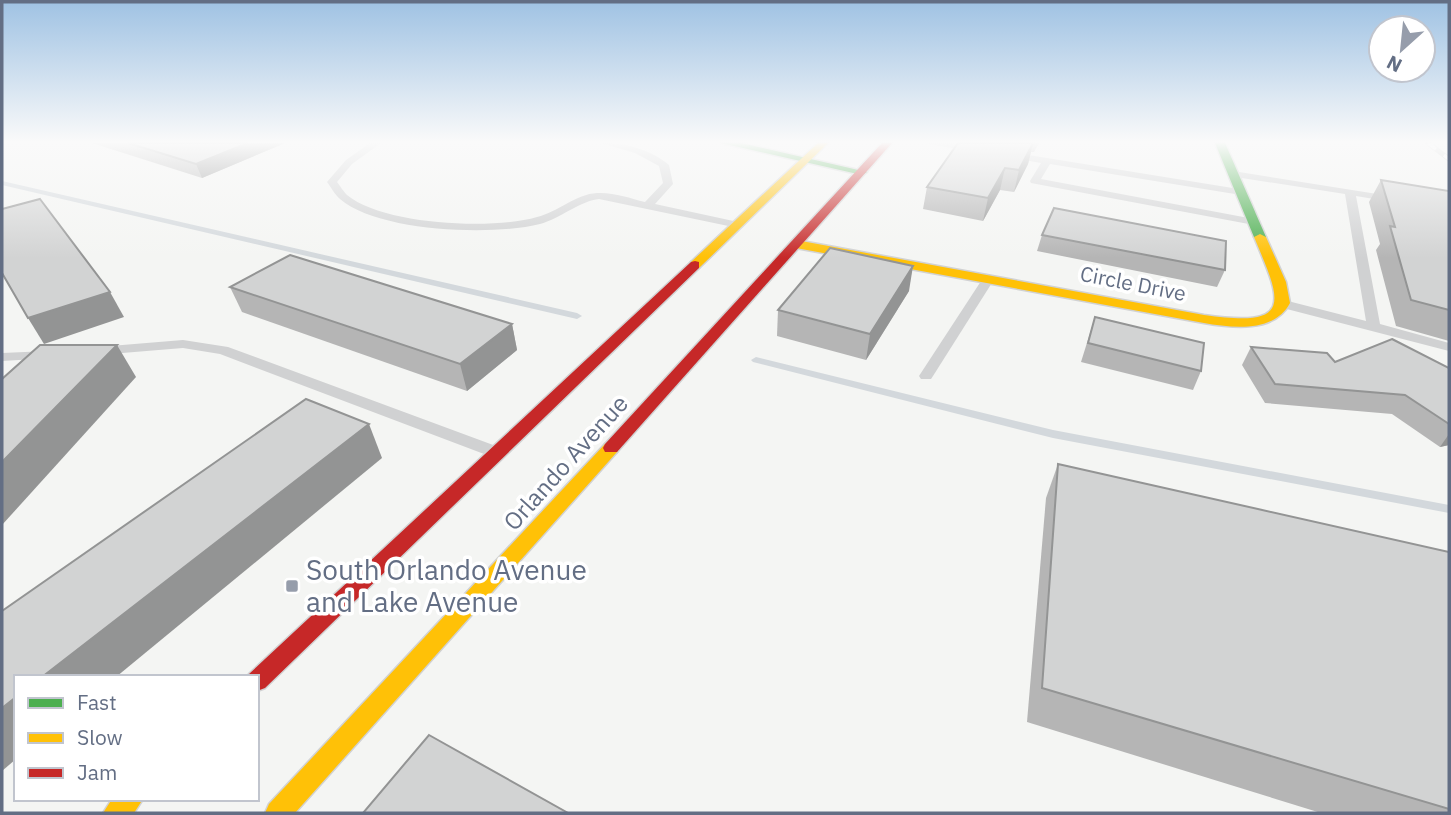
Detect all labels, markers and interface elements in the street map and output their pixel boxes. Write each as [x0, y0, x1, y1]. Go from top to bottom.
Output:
north arrow [1367, 14, 1437, 84]
text: N [1383, 50, 1406, 78]
street label: Circle Drive [1078, 259, 1189, 307]
street label: Orlando Avenue [496, 388, 635, 537]
place label: South Orlando Avenue and Lake Avenue [306, 551, 587, 620]
marker: South Orlando Avenue and Lake Avenue [284, 578, 300, 594]
legend [14, 675, 259, 801]
text: Fast [77, 688, 117, 716]
text: Slow [77, 723, 123, 751]
text: Jam [77, 758, 117, 786]

